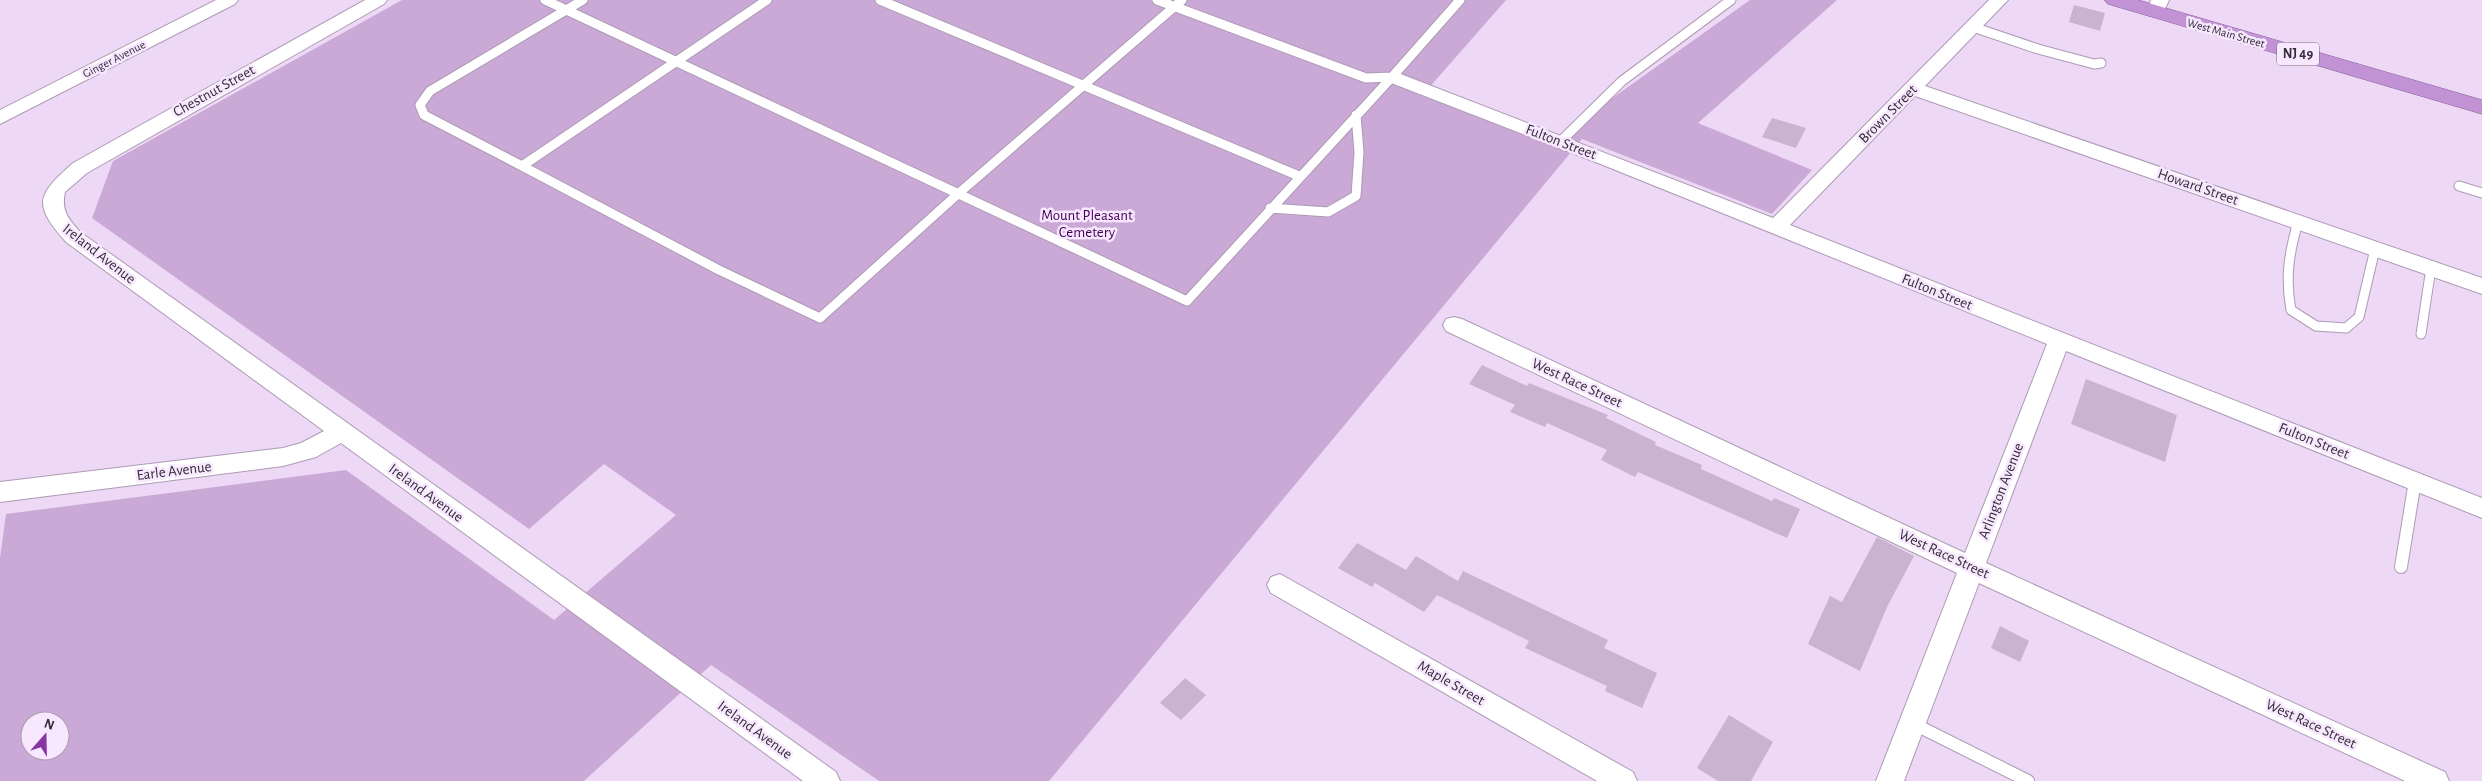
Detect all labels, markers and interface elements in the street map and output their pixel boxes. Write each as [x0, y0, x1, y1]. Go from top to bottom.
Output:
street label: West Main Street [2186, 16, 2266, 50]
street label: Ginger Avenue [81, 38, 147, 80]
road number: NJ 49 [2277, 42, 2319, 66]
street label: Chestnut Street [171, 62, 258, 120]
street label: Brown Street [1856, 82, 1920, 146]
street label: Fulton Street [1524, 122, 1599, 162]
street label: Howard Street [2156, 166, 2240, 208]
park label: Mount Pleasant Cemetery [1041, 208, 1133, 240]
street label: Ireland Avenue [60, 221, 138, 287]
street label: Fulton Street [1900, 271, 1975, 313]
street label: West Race Street [1529, 356, 1625, 411]
street label: Fulton Street [2277, 420, 2352, 462]
street label: Arlington Avenue [1976, 441, 2026, 541]
street label: Earle Avenue [136, 459, 212, 483]
street label: Ireland Avenue [386, 461, 466, 525]
street label: West Race Street [1896, 527, 1992, 582]
street label: Maple Street [1415, 658, 1487, 708]
street label: West Race Street [2263, 697, 2359, 752]
street label: Ireland Avenue [715, 698, 795, 762]
north arrow [20, 711, 70, 761]
text: N [42, 716, 56, 733]

